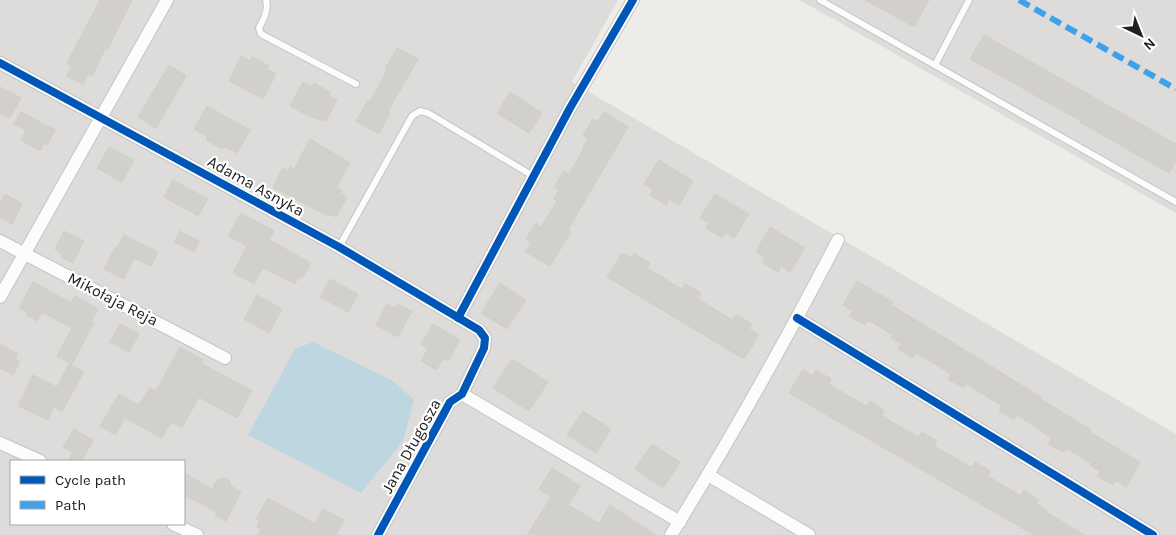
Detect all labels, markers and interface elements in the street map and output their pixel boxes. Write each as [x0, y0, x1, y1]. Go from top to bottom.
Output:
north arrow [1116, 10, 1166, 60]
text: N [1140, 34, 1159, 54]
street label: Adama Asnyka [204, 152, 308, 220]
street label: Mikołaja Reja [65, 268, 161, 330]
street label: Jana Długosza [377, 396, 445, 496]
legend [10, 460, 185, 525]
text: Cycle path [55, 471, 126, 489]
text: Path [55, 496, 86, 514]

